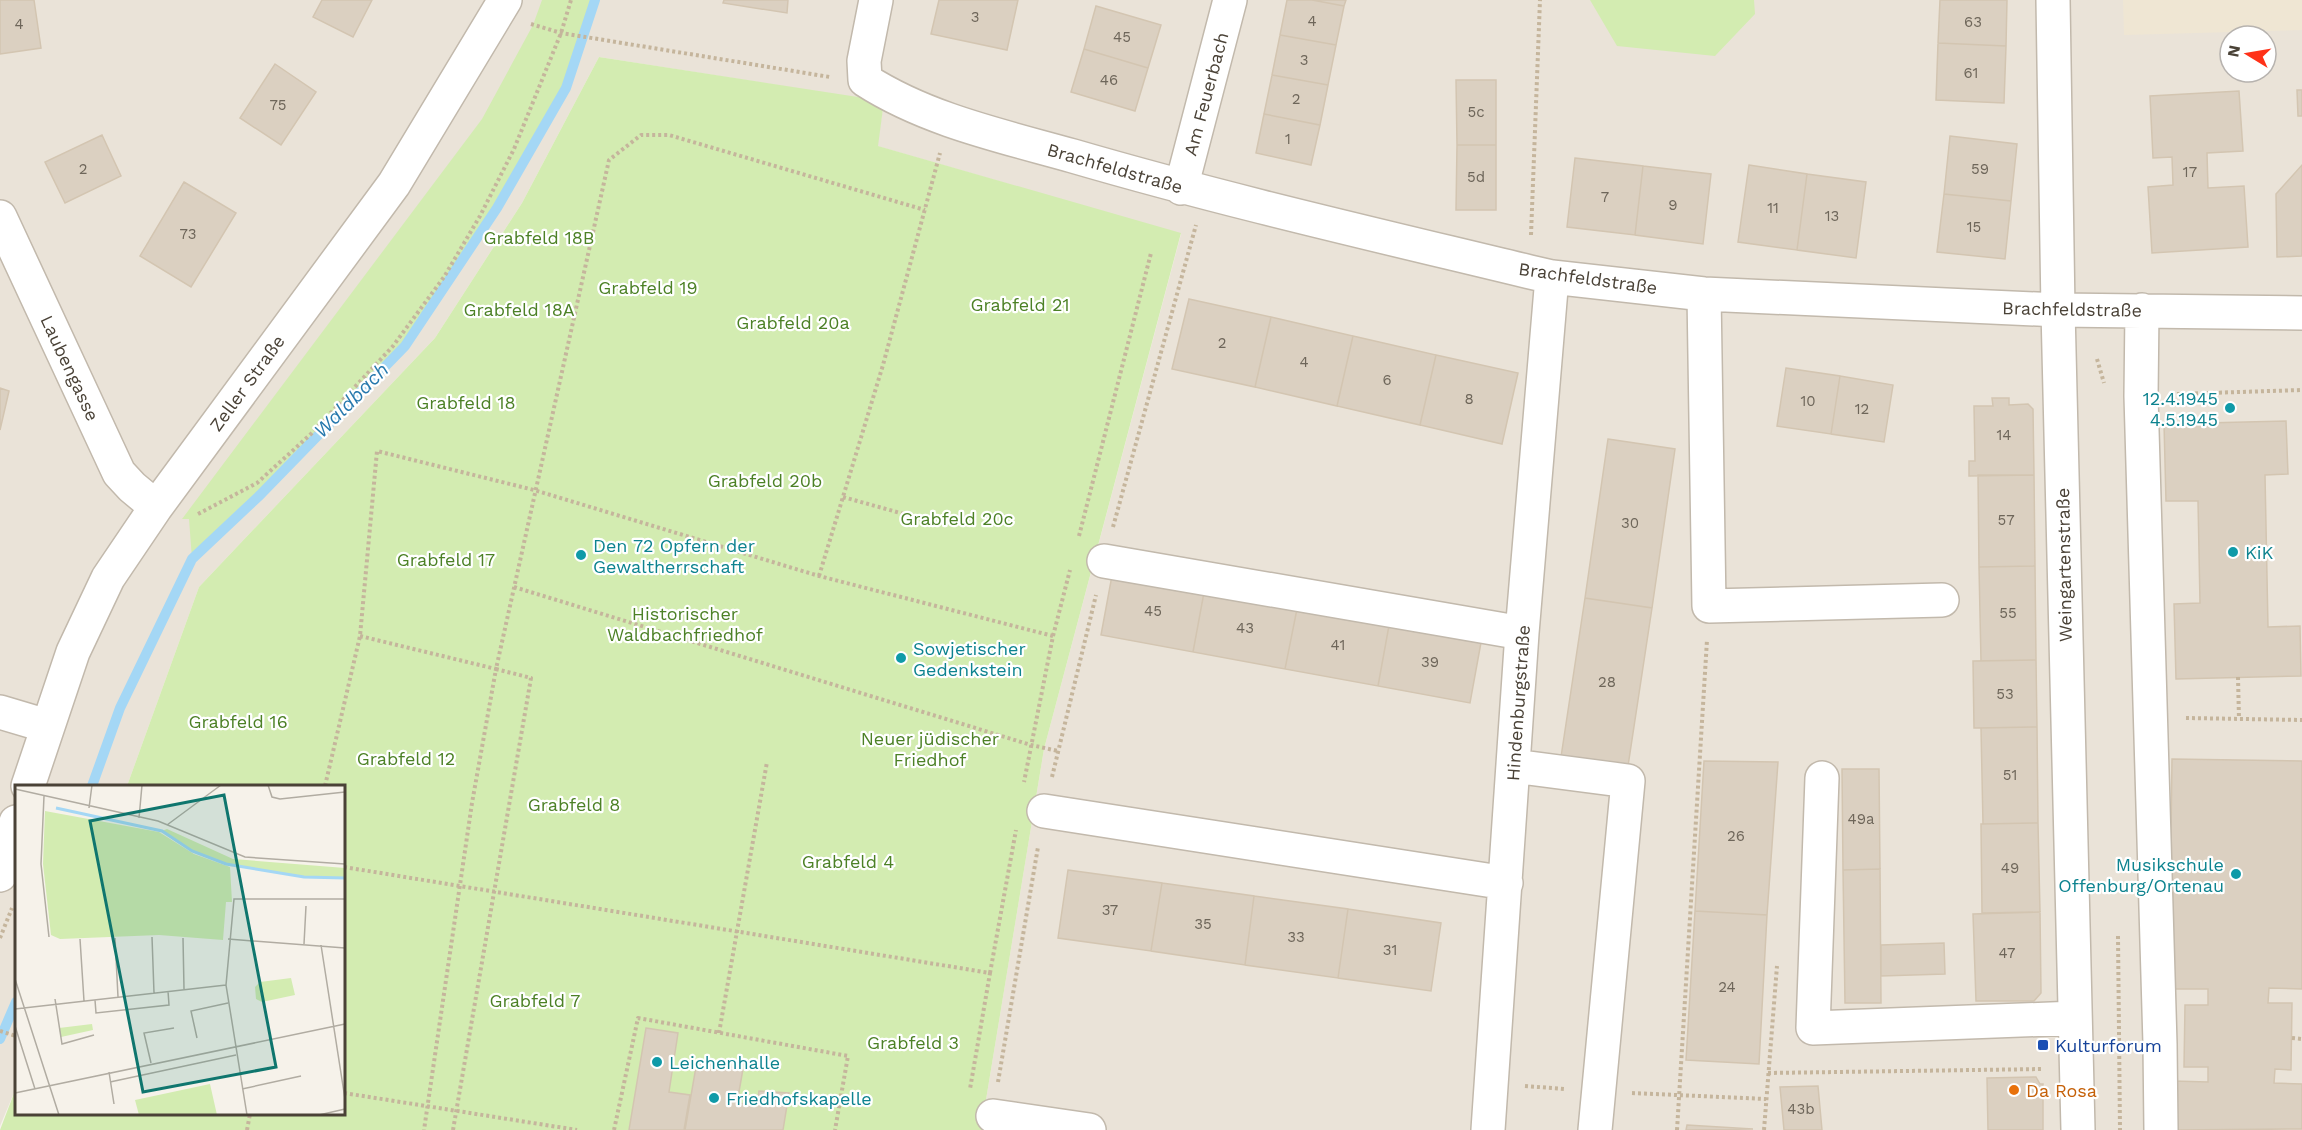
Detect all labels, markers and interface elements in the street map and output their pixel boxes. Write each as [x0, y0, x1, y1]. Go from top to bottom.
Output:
house number: 3 [971, 8, 979, 26]
house number: 4 [1307, 12, 1317, 30]
house number: 63 [1964, 13, 1982, 31]
house number: 4 [14, 15, 24, 33]
north arrow [2218, 24, 2278, 84]
house number: 45 [1113, 28, 1131, 46]
street label: Am Feuerbach [1179, 30, 1233, 158]
text: N [2223, 44, 2244, 59]
house number: 3 [1300, 51, 1308, 69]
house number: 61 [1964, 64, 1978, 82]
house number: 46 [1100, 71, 1118, 89]
house number: 2 [1292, 90, 1300, 108]
house number: 75 [269, 96, 287, 114]
house number: 5c [1467, 103, 1485, 121]
house number: 1 [1285, 130, 1291, 148]
street label: Brachfeldstraße [1045, 139, 1185, 197]
house number: 2 [79, 160, 87, 178]
house number: 59 [1971, 160, 1989, 178]
house number: 17 [2183, 163, 2197, 181]
house number: 5d [1467, 168, 1485, 186]
house number: 7 [1601, 188, 1609, 206]
house number: 9 [1668, 196, 1678, 214]
house number: 11 [1767, 199, 1779, 217]
house number: 13 [1825, 207, 1839, 225]
house number: 15 [1967, 218, 1981, 236]
house number: 73 [179, 225, 197, 243]
park label: Grabfeld 18B [483, 227, 595, 248]
street label: Brachfeldstraße [1517, 258, 1659, 298]
park label: Grabfeld 19 [598, 277, 698, 298]
park label: Grabfeld 21 [970, 294, 1070, 315]
street label: Brachfeldstraße [2002, 297, 2142, 321]
park label: Grabfeld 18A [463, 299, 575, 320]
street label: Laubengasse [36, 312, 104, 424]
park label: Grabfeld 20a [736, 312, 850, 333]
street label: Zeller Straße [205, 331, 289, 435]
house number: 2 [1218, 334, 1226, 352]
house number: 4 [1299, 353, 1309, 371]
water label: Waldbach [309, 358, 393, 442]
house number: 6 [1382, 371, 1392, 389]
place label: 12.4.1945 4.5.1945 [2143, 388, 2218, 430]
house number: 8 [1464, 390, 1474, 408]
park label: Grabfeld 18 [416, 392, 516, 413]
house number: 10 [1800, 392, 1816, 410]
house number: 12 [1855, 400, 1869, 418]
marker: 12.4.1945 4.5.1945 [2223, 401, 2237, 415]
house number: 14 [1996, 426, 2012, 444]
park label: Grabfeld 20b [708, 470, 822, 491]
street label: Weingartenstraße [2052, 488, 2076, 642]
park label: Grabfeld 20c [900, 508, 1014, 529]
house number: 57 [1997, 511, 2015, 529]
house number: 30 [1621, 514, 1639, 532]
place label: Den 72 Opfern der Gewaltherrschaft [593, 535, 755, 577]
place label: KiK [2245, 542, 2274, 563]
marker: KiK [2226, 545, 2240, 559]
marker: Den 72 Opfern der Gewaltherrschaft [574, 548, 588, 562]
park label: Grabfeld 17 [397, 549, 495, 570]
house number: 45 [1144, 602, 1162, 620]
park label: Historischer Waldbachfriedhof [607, 603, 763, 645]
house number: 55 [1999, 604, 2017, 622]
house number: 43 [1236, 619, 1254, 637]
street label: Hindenburgstraße [1502, 624, 1534, 782]
house number: 41 [1331, 636, 1345, 654]
place label: Sowjetischer Gedenkstein [913, 638, 1026, 680]
marker: Sowjetischer Gedenkstein [894, 651, 908, 665]
house number: 39 [1421, 653, 1439, 671]
house number: 28 [1598, 673, 1616, 691]
house number: 53 [1996, 685, 2014, 703]
park label: Grabfeld 16 [188, 711, 288, 732]
park label: Neuer jüdischer Friedhof [861, 728, 999, 770]
park label: Grabfeld 12 [357, 748, 455, 769]
house number: 51 [2003, 766, 2017, 784]
inset map [15, 785, 345, 1115]
park label: Grabfeld 8 [528, 794, 620, 815]
house number: 49a [1848, 810, 1875, 828]
house number: 26 [1727, 827, 1745, 845]
park label: Grabfeld 4 [802, 851, 894, 872]
place label: Musikschule Offenburg/Ortenau [2058, 854, 2224, 896]
house number: 49 [2001, 859, 2019, 877]
marker: Musikschule Offenburg/Ortenau [2229, 867, 2243, 881]
house number: 37 [1102, 901, 1118, 919]
house number: 35 [1194, 915, 1212, 933]
house number: 33 [1287, 928, 1305, 946]
house number: 31 [1383, 941, 1397, 959]
house number: 47 [1999, 944, 2015, 962]
house number: 24 [1718, 978, 1736, 996]
park label: Grabfeld 7 [490, 990, 580, 1011]
park label: Grabfeld 3 [867, 1032, 959, 1053]
place label: Kulturforum [2055, 1035, 2162, 1056]
marker: Kulturforum [2036, 1038, 2050, 1052]
place label: Leichenhalle [669, 1052, 780, 1073]
marker: Leichenhalle [650, 1055, 664, 1069]
place label: Da Rosa [2026, 1080, 2097, 1101]
marker: Da Rosa [2007, 1083, 2021, 1097]
place label: Friedhofskapelle [726, 1088, 872, 1109]
marker: Friedhofskapelle [707, 1091, 721, 1105]
house number: 43b [1787, 1100, 1815, 1118]

